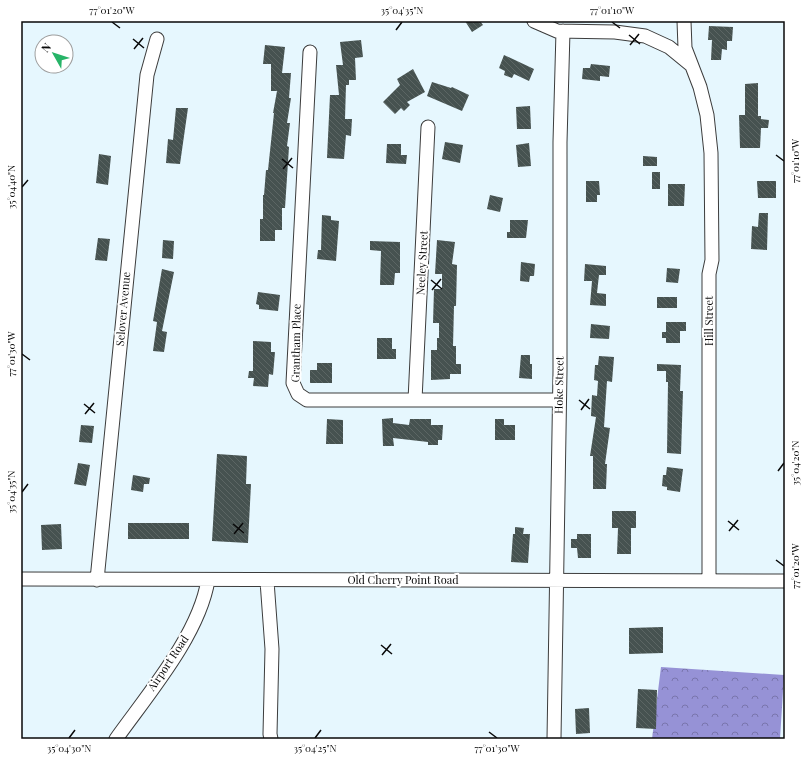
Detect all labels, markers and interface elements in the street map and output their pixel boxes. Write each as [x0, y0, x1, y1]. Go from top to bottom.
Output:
text: 77°01'20"W [89, 3, 136, 17]
text: 35°04'35"N [381, 3, 423, 17]
text: 77°01'10"W [590, 3, 635, 17]
north arrow [34, 34, 74, 74]
text: N [38, 40, 54, 55]
text: 77°01'10"W [788, 138, 802, 183]
text: 35°04'40"N [4, 165, 18, 209]
street label: Neeley Street [412, 230, 431, 296]
street label: Selover Avenue [112, 271, 133, 347]
street label: Hill Street [701, 296, 716, 346]
street label: Grantham Place [287, 303, 304, 383]
text: 77°01'30"W [4, 331, 18, 376]
street label: Hoke Street [550, 356, 567, 414]
text: 35°04'20"N [788, 441, 802, 485]
text: 35°04'35"N [4, 471, 18, 513]
text: 77°01'20"W [788, 542, 802, 589]
street label: Old Cherry Point Road [347, 572, 459, 587]
street label: Airport Road [143, 632, 192, 694]
text: 35°04'30"N [47, 741, 91, 755]
text: 35°04'25"N [293, 741, 337, 755]
text: 77°01'30"W [475, 741, 520, 755]

